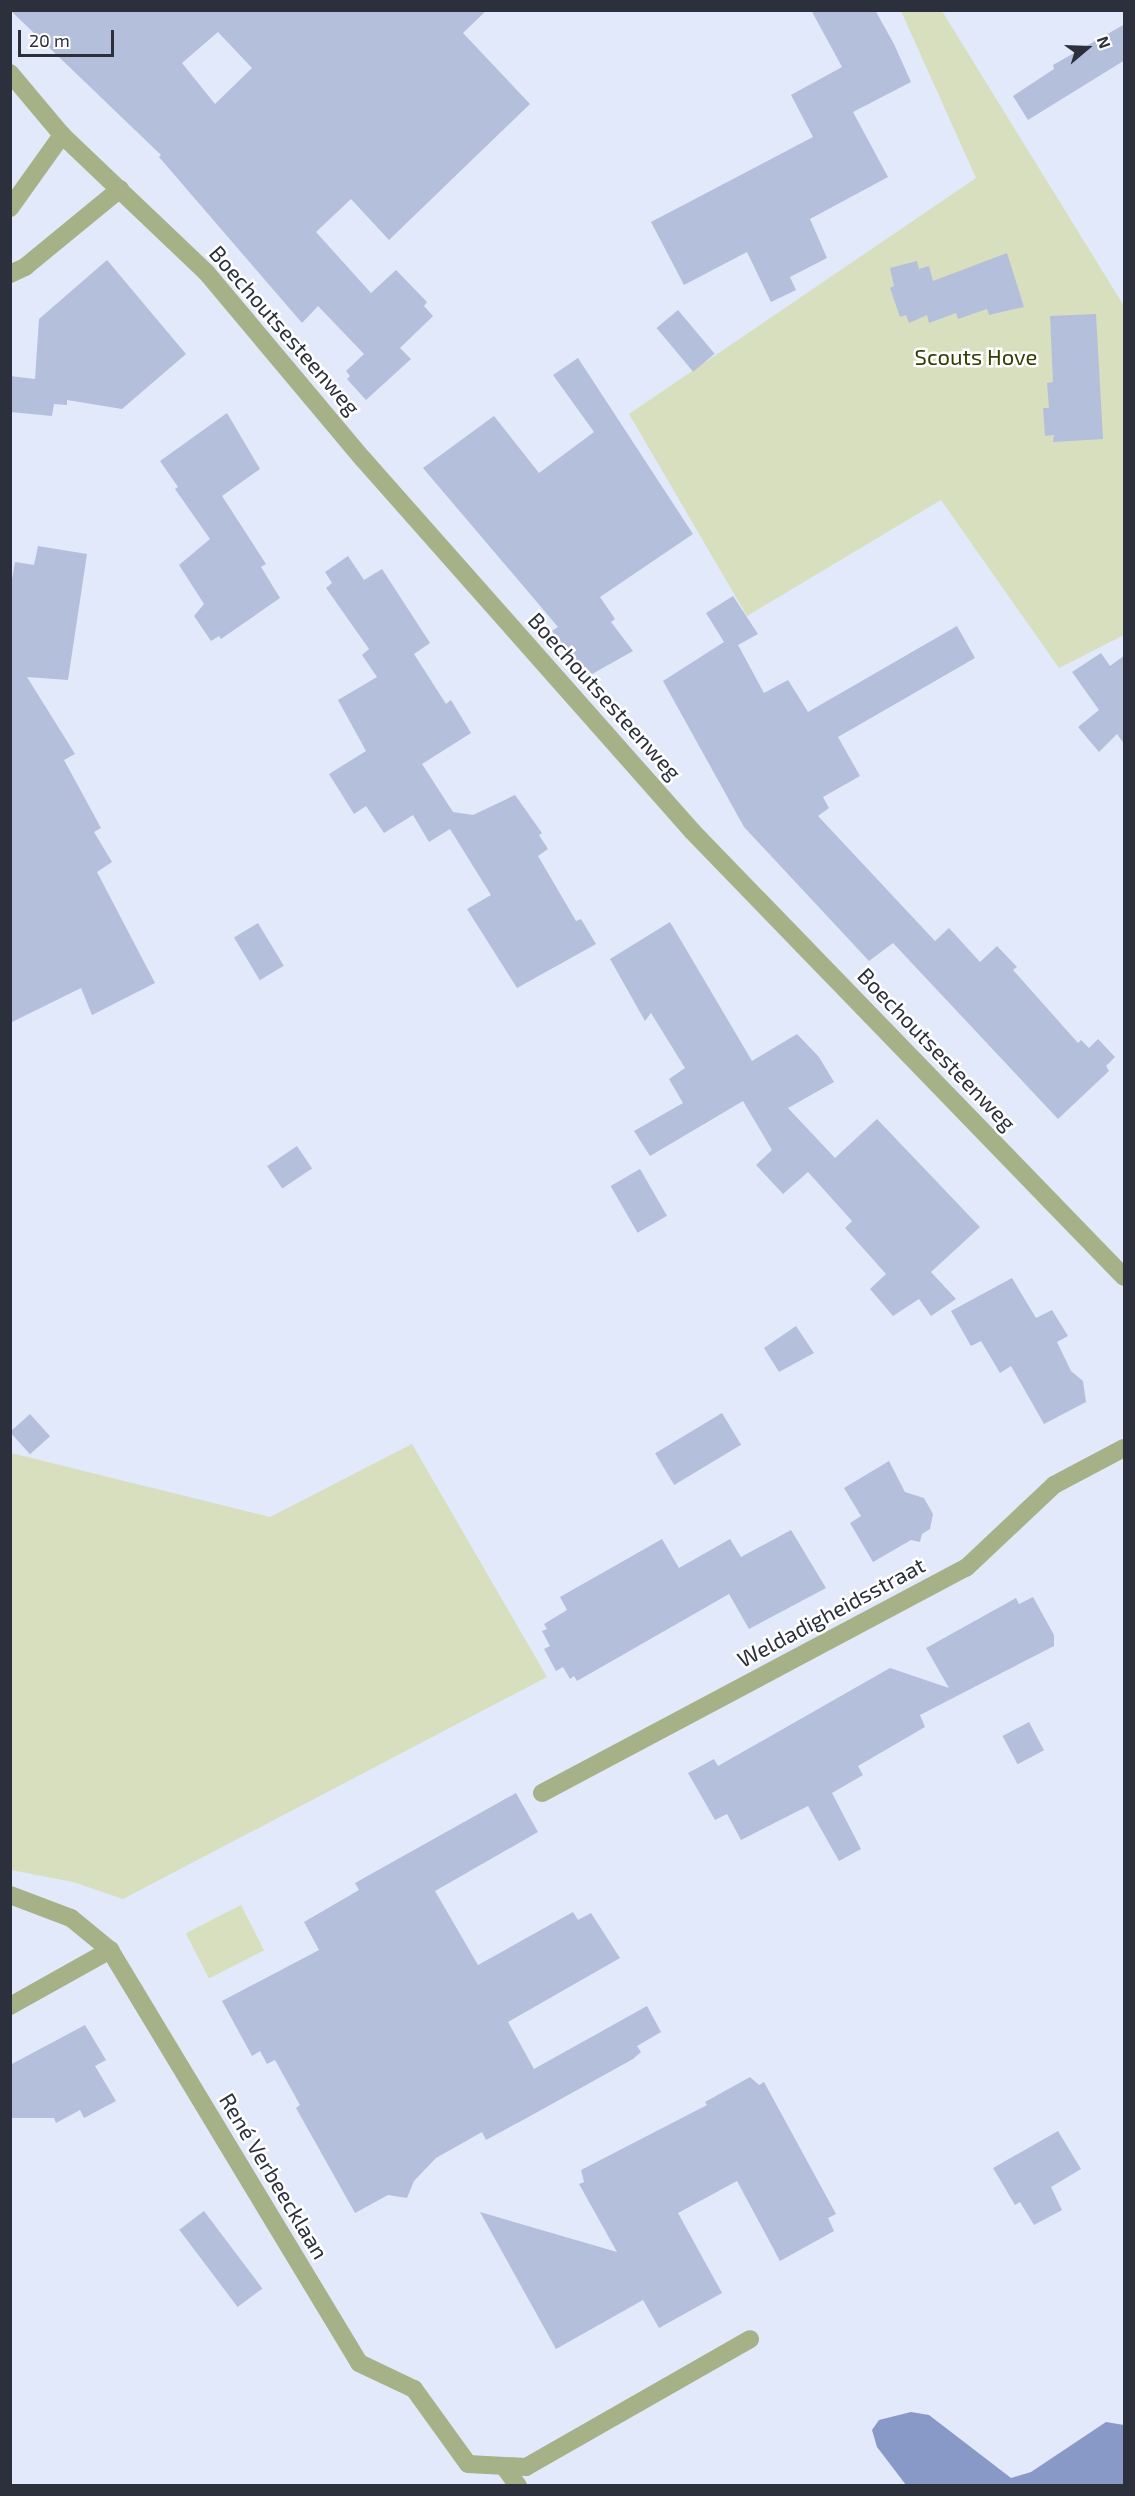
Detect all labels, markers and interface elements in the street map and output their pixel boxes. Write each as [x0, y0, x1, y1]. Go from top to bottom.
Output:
scale bar [21, 18, 117, 56]
north arrow [1057, 18, 1117, 78]
text: 20 m [29, 29, 70, 51]
text: N [1094, 33, 1115, 51]
street label: Boechoutsesteenweg [204, 240, 366, 420]
park label: Scouts Hove [915, 344, 1037, 370]
street label: Boechoutsesteenweg [523, 607, 687, 785]
street label: Boechoutsesteenweg [852, 962, 1022, 1136]
street label: Weldadigheidsstraat [733, 1551, 929, 1673]
street label: René Verbeecklaan [214, 2088, 334, 2264]

